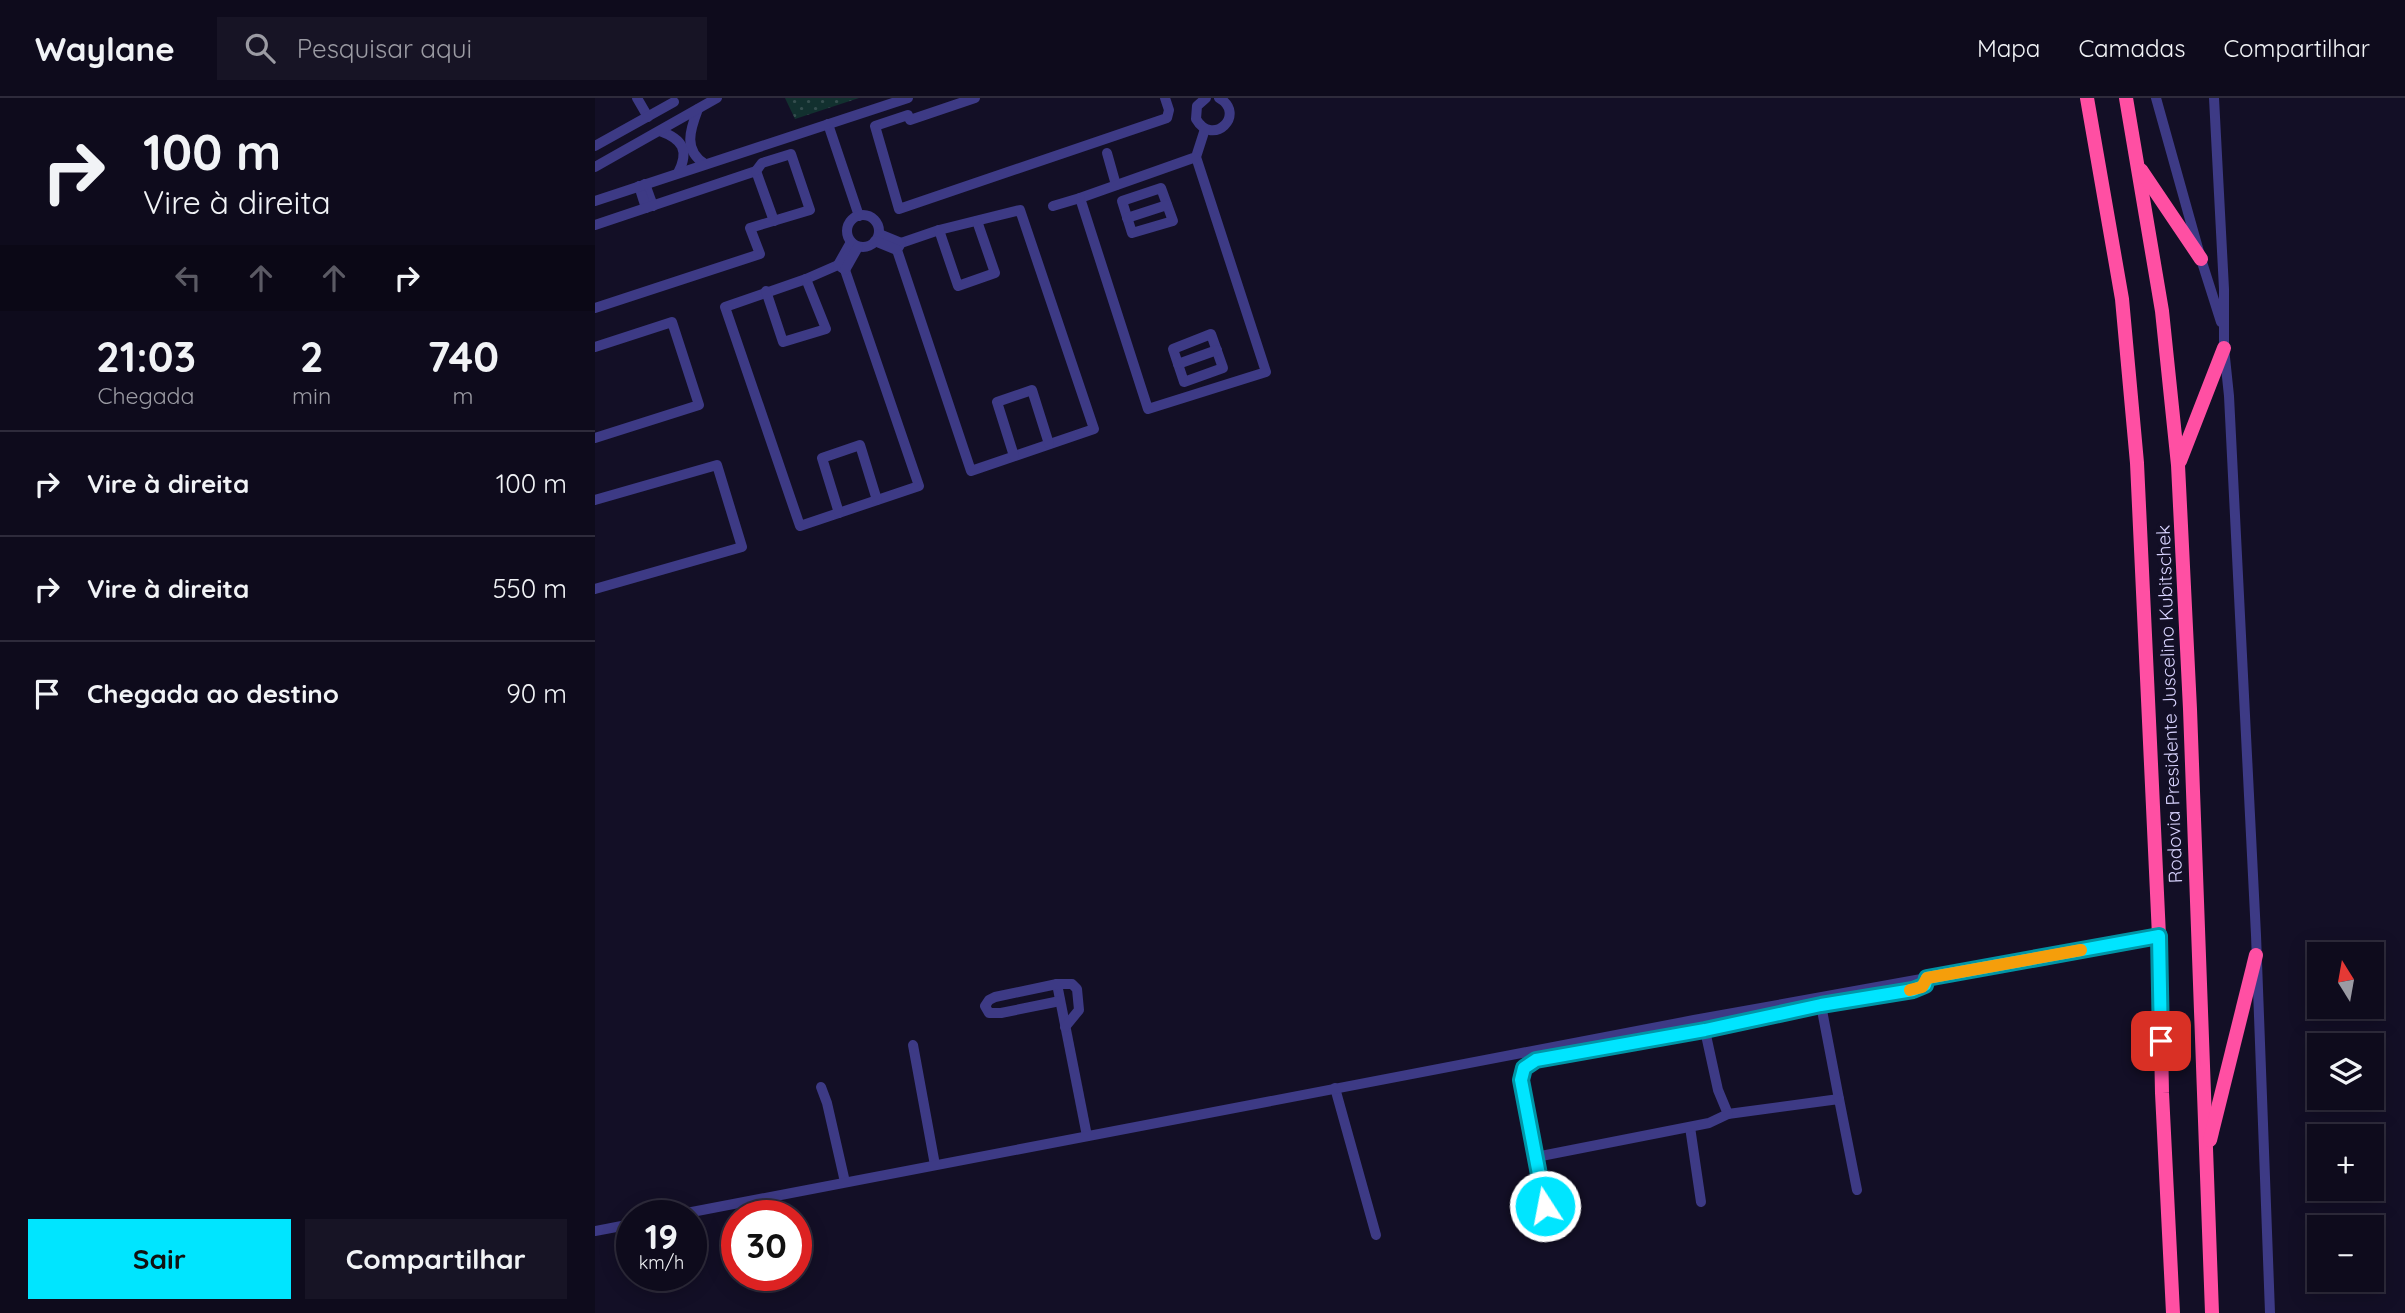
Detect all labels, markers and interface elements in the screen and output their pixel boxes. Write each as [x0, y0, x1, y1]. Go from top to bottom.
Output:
search box [217, 17, 707, 80]
text: Waylane [35, 28, 175, 69]
icon: search [241, 29, 279, 67]
text: Pesquisar aqui [297, 32, 472, 65]
text: Mapa [1977, 33, 2040, 63]
text: Camadas [2078, 33, 2185, 63]
text: Compartilhar [2223, 33, 2370, 63]
text: 100 m [143, 121, 281, 182]
icon: right [28, 126, 119, 217]
text: Vire à direita [143, 182, 331, 222]
icon: left [169, 259, 207, 297]
icon: ahead [242, 259, 280, 297]
icon: ahead [315, 259, 353, 297]
icon: right [388, 259, 426, 297]
text: 21:03 [96, 330, 196, 383]
text: 2 [300, 330, 324, 383]
text: 740 [427, 330, 499, 383]
text: Chegada [97, 381, 195, 410]
text: min [292, 381, 331, 410]
text: m [453, 381, 474, 410]
icon: right [28, 465, 66, 503]
text: Vire à direita [87, 467, 249, 500]
text: 100 m [496, 467, 567, 500]
street label: Rodovia Presidente Juscelino Kubitschek [2151, 524, 2187, 884]
icon: right [28, 570, 66, 608]
text: Vire à direita [87, 572, 249, 605]
text: 550 m [492, 572, 567, 605]
icon: arrive [28, 675, 66, 713]
text: Chegada ao destino [87, 677, 339, 710]
text: 90 m [506, 677, 567, 710]
north arrow [2307, 942, 2383, 1018]
map controls [2307, 942, 2384, 1292]
pin [2131, 1011, 2191, 1071]
icon: arrive [2142, 1022, 2180, 1060]
button: layers [2307, 1033, 2384, 1110]
button: + [2307, 1124, 2384, 1201]
position arrow [1508, 1169, 1582, 1243]
speed limit sign: 30 [721, 1200, 812, 1291]
text: 19 [645, 1214, 678, 1258]
button: − [2307, 1215, 2384, 1292]
button: Sair [28, 1219, 291, 1299]
button: Compartilhar [305, 1219, 567, 1299]
text: km/h [639, 1251, 684, 1274]

